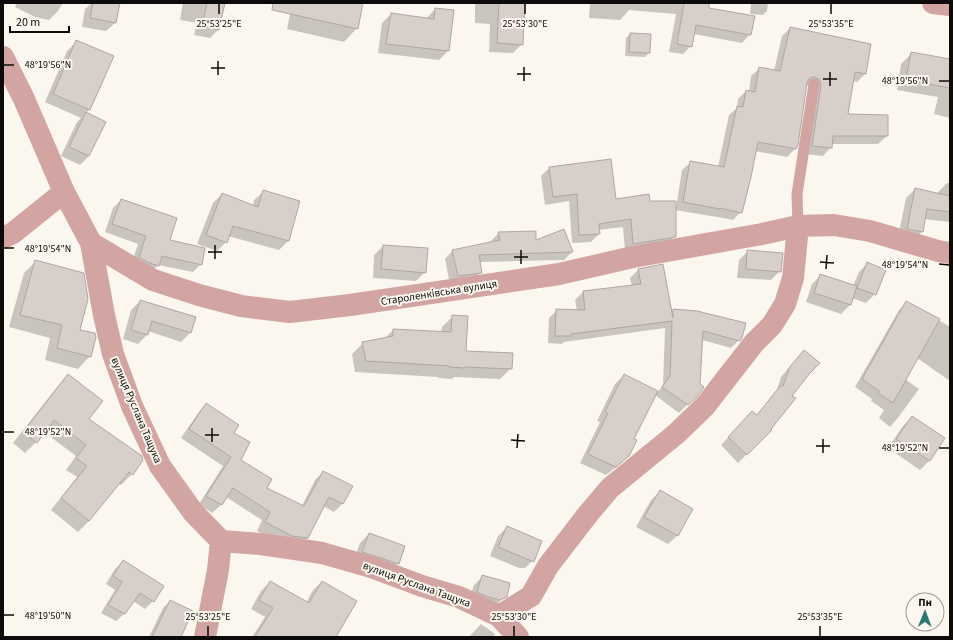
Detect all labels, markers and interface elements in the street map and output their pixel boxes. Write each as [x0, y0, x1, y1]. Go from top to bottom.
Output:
scale bar [10, 8, 69, 34]
text: 20 m [16, 14, 40, 31]
text: 25°53'25"E [196, 17, 242, 31]
text: 25°53'30"E [502, 17, 548, 31]
text: 25°53'35"E [808, 17, 854, 31]
text: 48°19'56"N [25, 58, 71, 72]
text: 48°19'56"N [882, 74, 928, 88]
text: 48°19'54"N [25, 242, 71, 256]
text: 48°19'54"N [882, 258, 928, 272]
street label: Староленківська вулиця [380, 276, 498, 309]
street label: вулиця Руслана Тащука [107, 355, 166, 465]
text: 48°19'52"N [25, 425, 71, 439]
text: 48°19'52"N [882, 441, 928, 455]
street label: вулиця Руслана Тащука [361, 558, 473, 611]
north arrow [905, 592, 945, 632]
text: Пн [918, 595, 932, 610]
text: 48°19'50"N [25, 609, 71, 623]
text: 25°53'25"E [185, 610, 231, 624]
text: 25°53'30"E [491, 610, 537, 624]
text: 25°53'35"E [797, 610, 843, 624]

